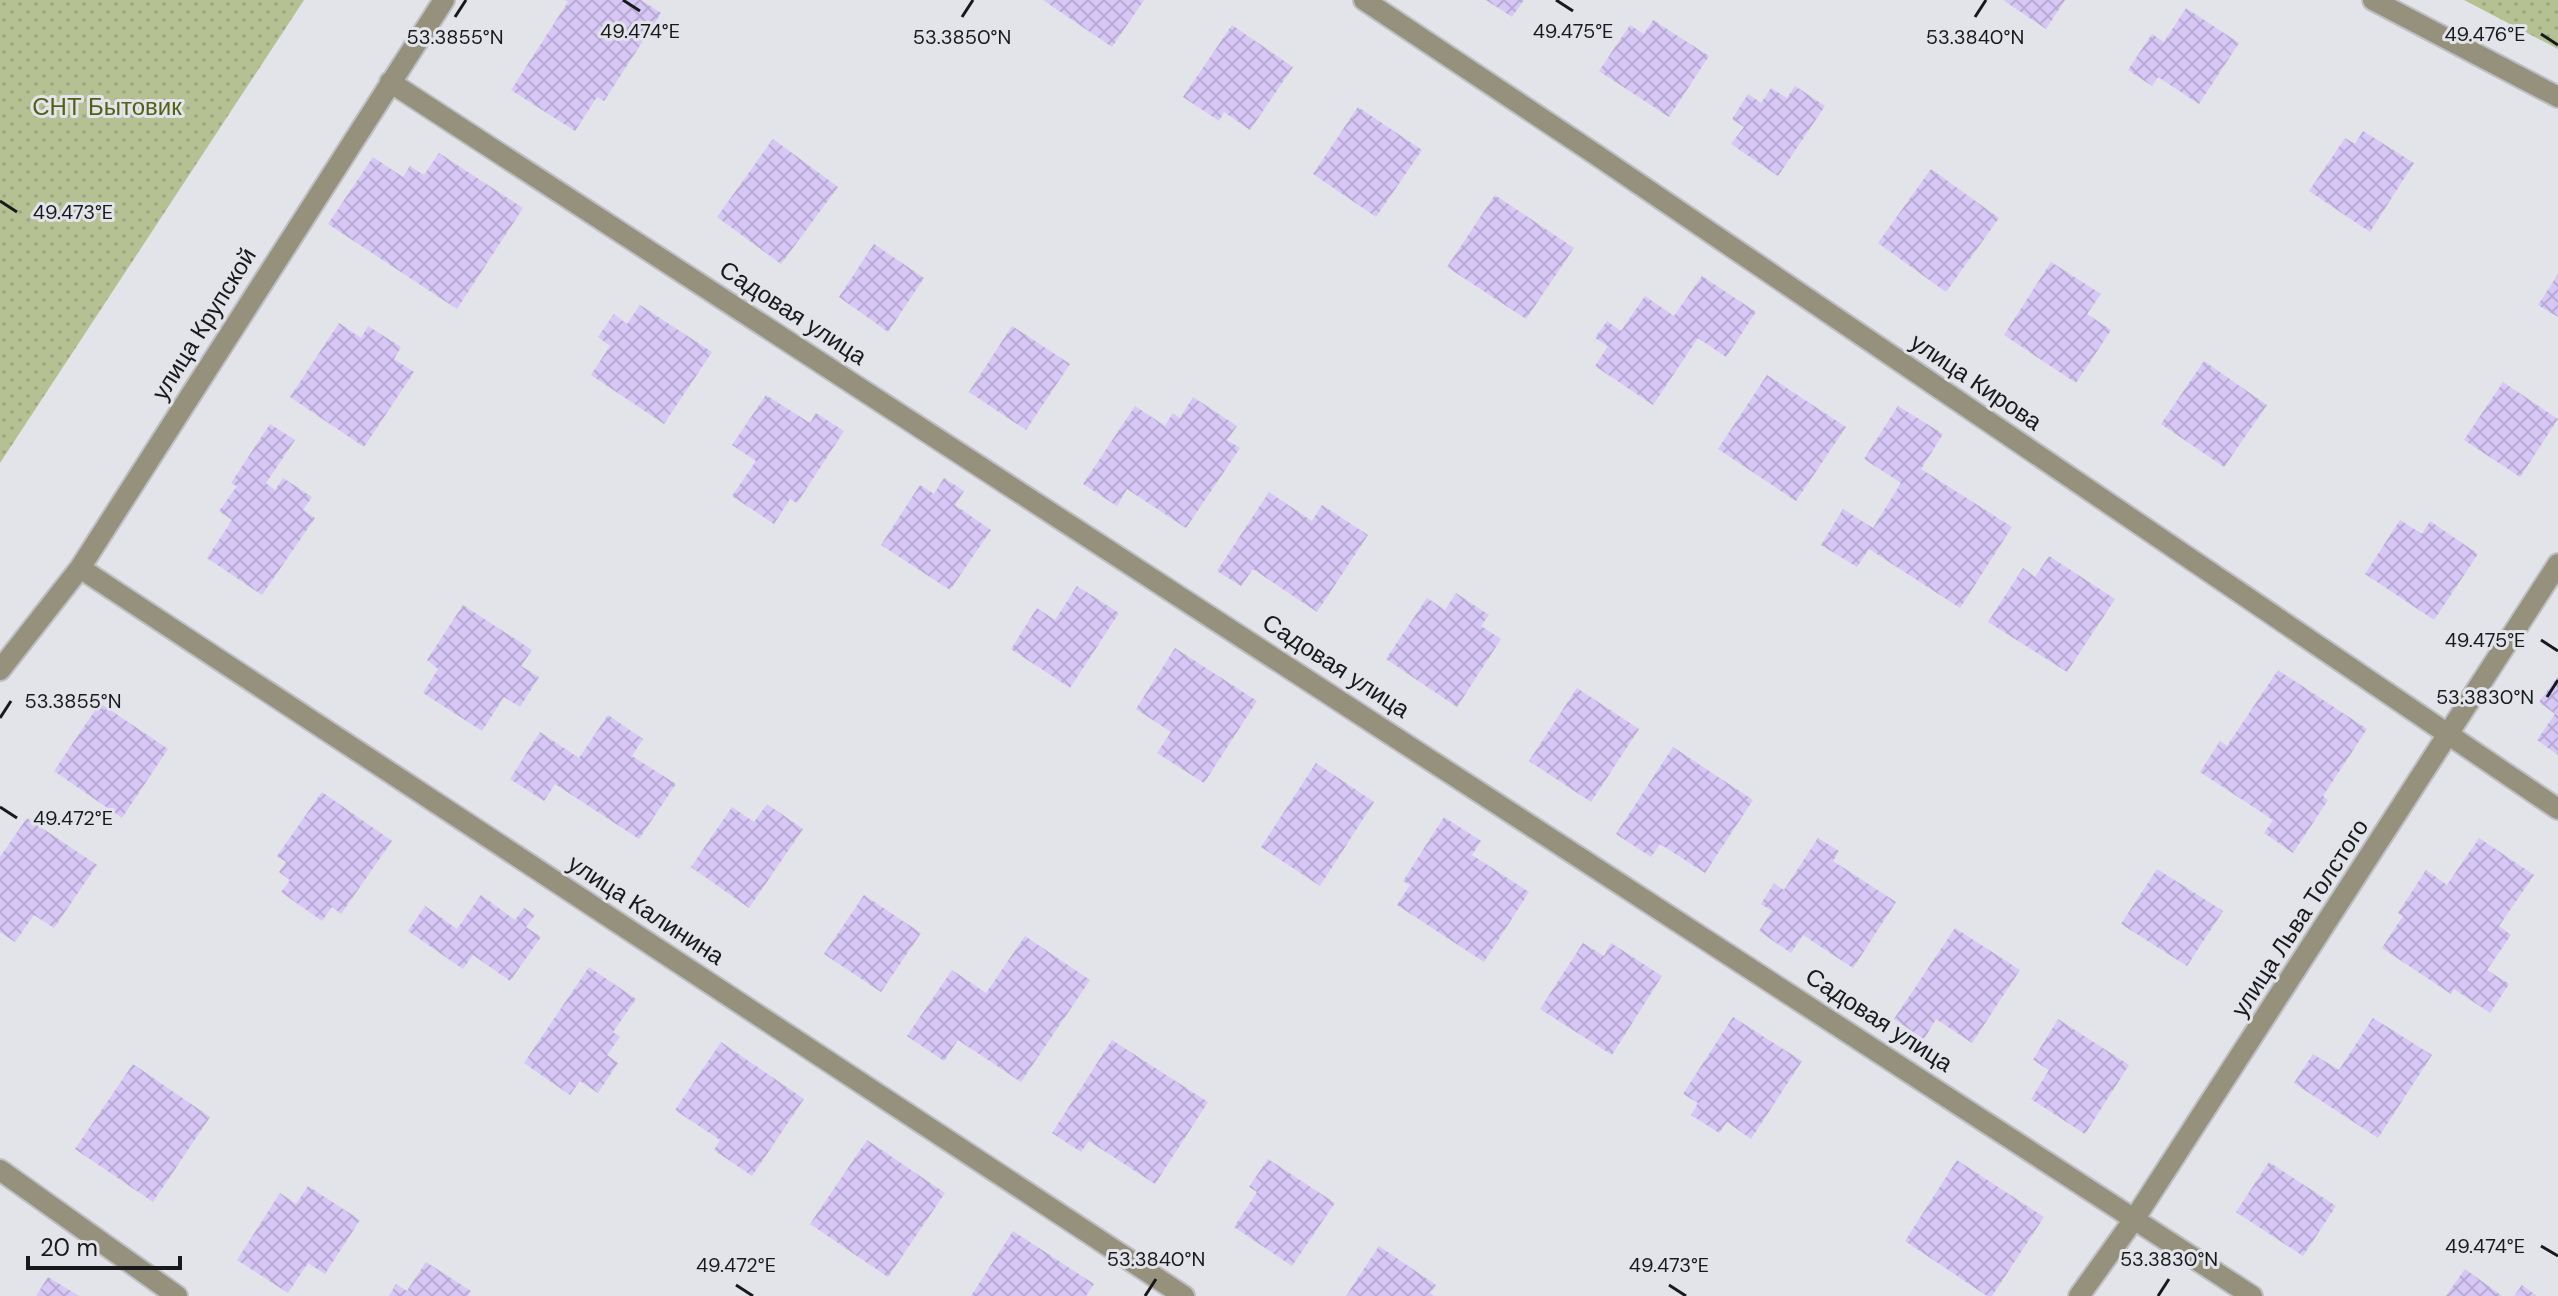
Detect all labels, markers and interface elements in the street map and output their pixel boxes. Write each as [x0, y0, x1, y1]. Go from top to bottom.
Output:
text: 49.474°E [600, 18, 680, 44]
text: 49.475°E [1533, 18, 1613, 44]
text: 49.476°E [2444, 21, 2526, 47]
text: 53.3855°N [406, 24, 504, 50]
text: 53.3850°N [913, 24, 1011, 50]
text: 53.3840°N [1926, 24, 2024, 50]
park label: СНТ Бытовик [32, 91, 182, 122]
text: 49.473°E [33, 199, 113, 225]
street label: улица Крупской [144, 242, 263, 406]
street label: Садовая улица [714, 253, 873, 372]
street label: улица Кирова [1904, 326, 2049, 437]
street label: Садовая улица [1257, 606, 1416, 725]
text: 49.475°E [2445, 627, 2525, 653]
text: 53.3830°N [2436, 684, 2534, 710]
text: 53.3855°N [24, 688, 122, 714]
text: 49.472°E [33, 805, 113, 831]
street label: улица Льва Толстого [2224, 813, 2375, 1023]
street label: улица Калинина [562, 847, 731, 972]
street label: Садовая улица [1800, 960, 1959, 1079]
scale bar [28, 1220, 180, 1270]
text: 20 m [40, 1232, 98, 1263]
text: 49.474°E [2445, 1233, 2525, 1259]
text: 53.3840°N [1107, 1246, 1205, 1272]
text: 53.3830°N [2120, 1246, 2218, 1272]
text: 49.472°E [696, 1252, 776, 1278]
text: 49.473°E [1629, 1252, 1709, 1278]

